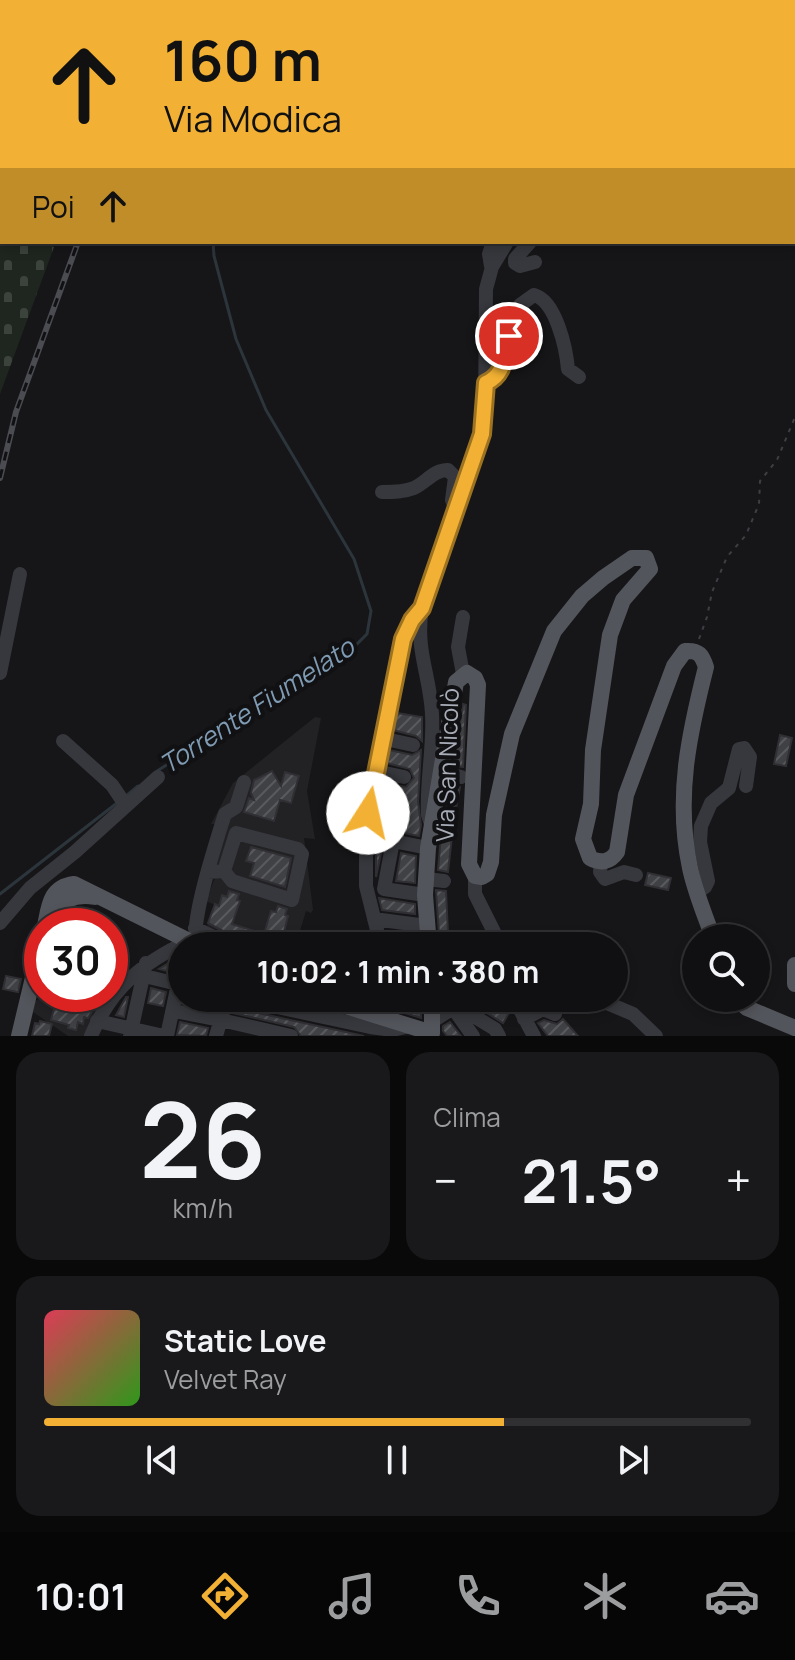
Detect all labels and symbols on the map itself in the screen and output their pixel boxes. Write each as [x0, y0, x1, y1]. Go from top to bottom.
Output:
pin [475, 302, 543, 370]
water label: Torrente Fiumelato [152, 628, 362, 782]
street label: Via San Nicolò [427, 687, 466, 842]
position arrow [326, 771, 410, 855]
speed limit sign: 30 [24, 908, 128, 1012]

